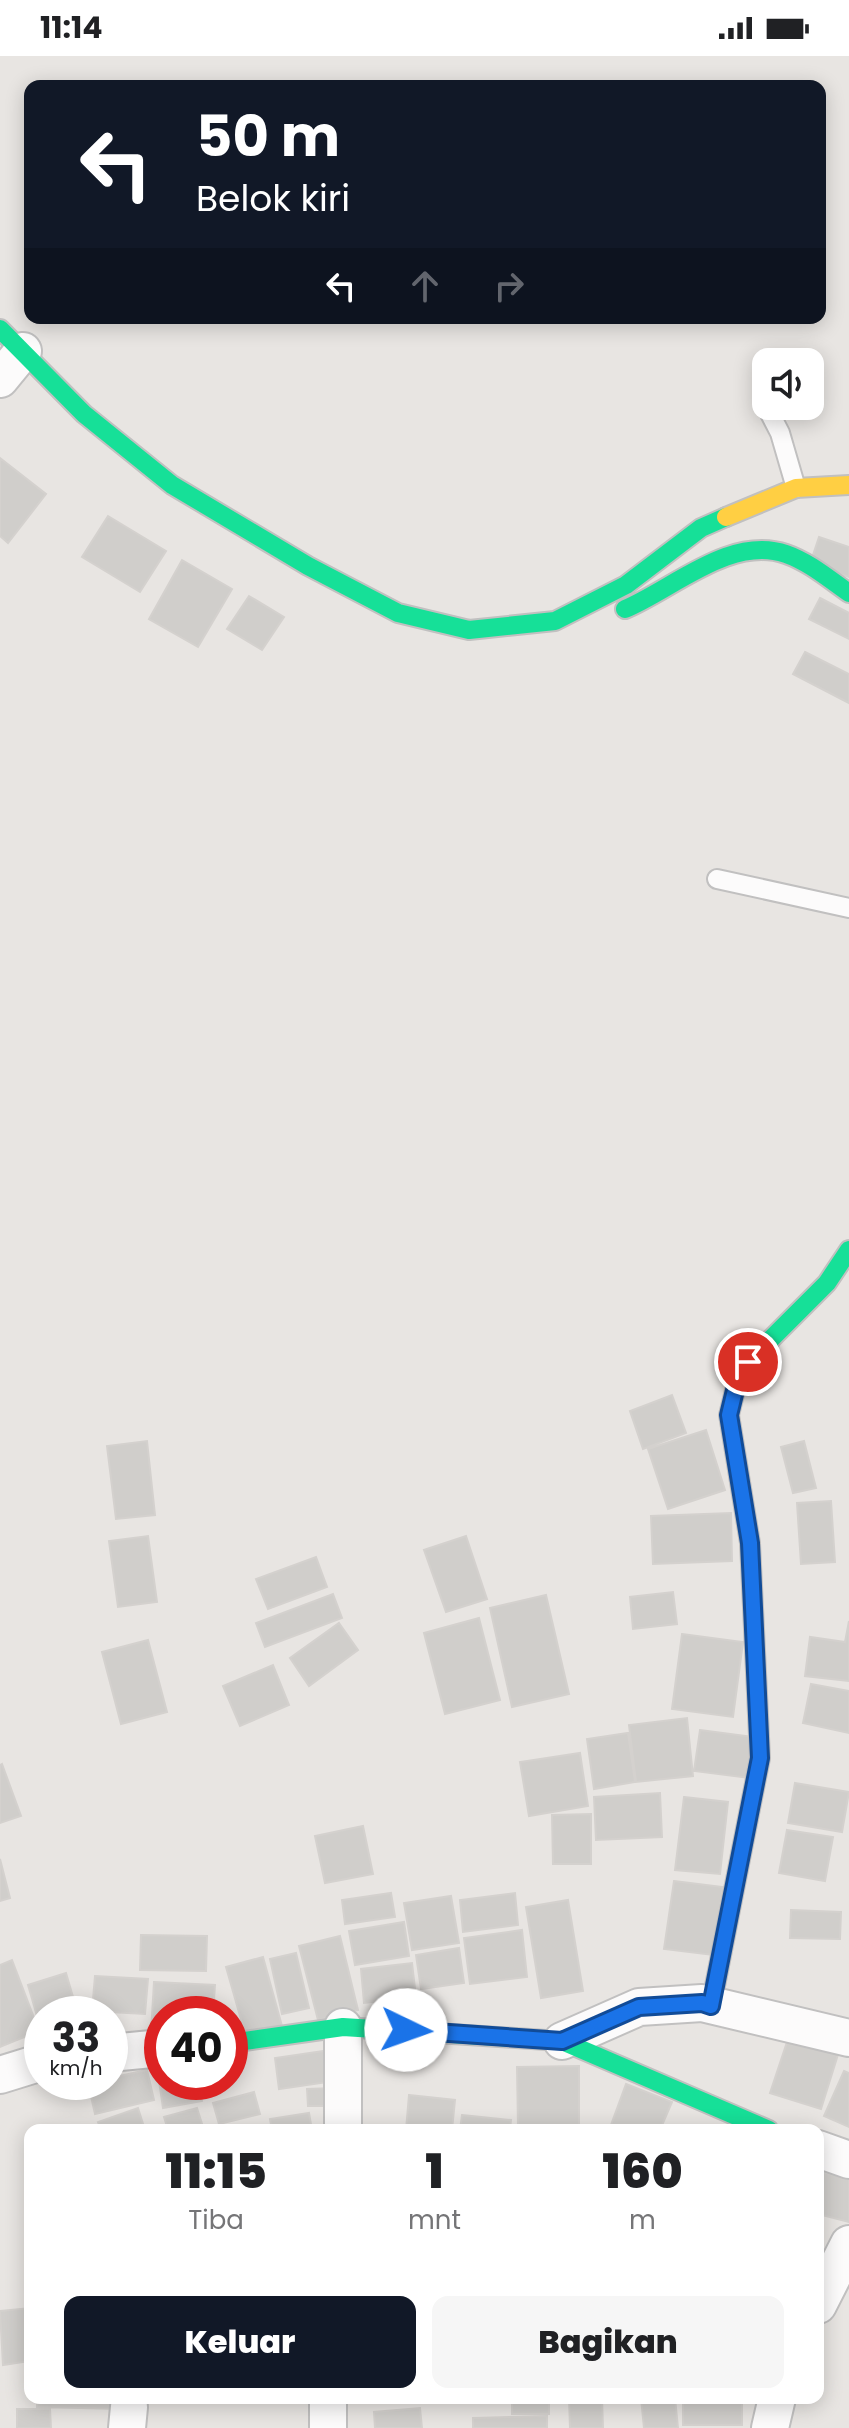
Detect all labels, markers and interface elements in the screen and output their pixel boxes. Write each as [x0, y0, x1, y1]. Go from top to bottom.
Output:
text: 11:14 [40, 6, 103, 49]
text: 50 m [196, 97, 340, 176]
icon: left [64, 112, 168, 216]
text: Belok kiri [196, 173, 350, 224]
icon: left [319, 264, 363, 308]
icon: ahead [403, 264, 447, 308]
icon: right [487, 264, 531, 308]
map controls [752, 348, 824, 420]
button: sound [752, 348, 824, 420]
pin [714, 1328, 782, 1396]
icon: arrive [726, 1340, 770, 1384]
position arrow [364, 1988, 448, 2072]
speed limit sign: 40 [144, 1996, 248, 2100]
text: 33 [52, 2010, 100, 2066]
text: km/h [49, 2054, 103, 2082]
text: 11:15 [165, 2138, 267, 2205]
text: 1 [425, 2138, 444, 2205]
text: 160 [602, 2138, 683, 2205]
text: Tiba [188, 2202, 244, 2238]
text: mnt [408, 2202, 461, 2238]
text: m [629, 2202, 656, 2238]
button: Keluar [64, 2296, 416, 2388]
button: Bagikan [432, 2296, 784, 2388]

